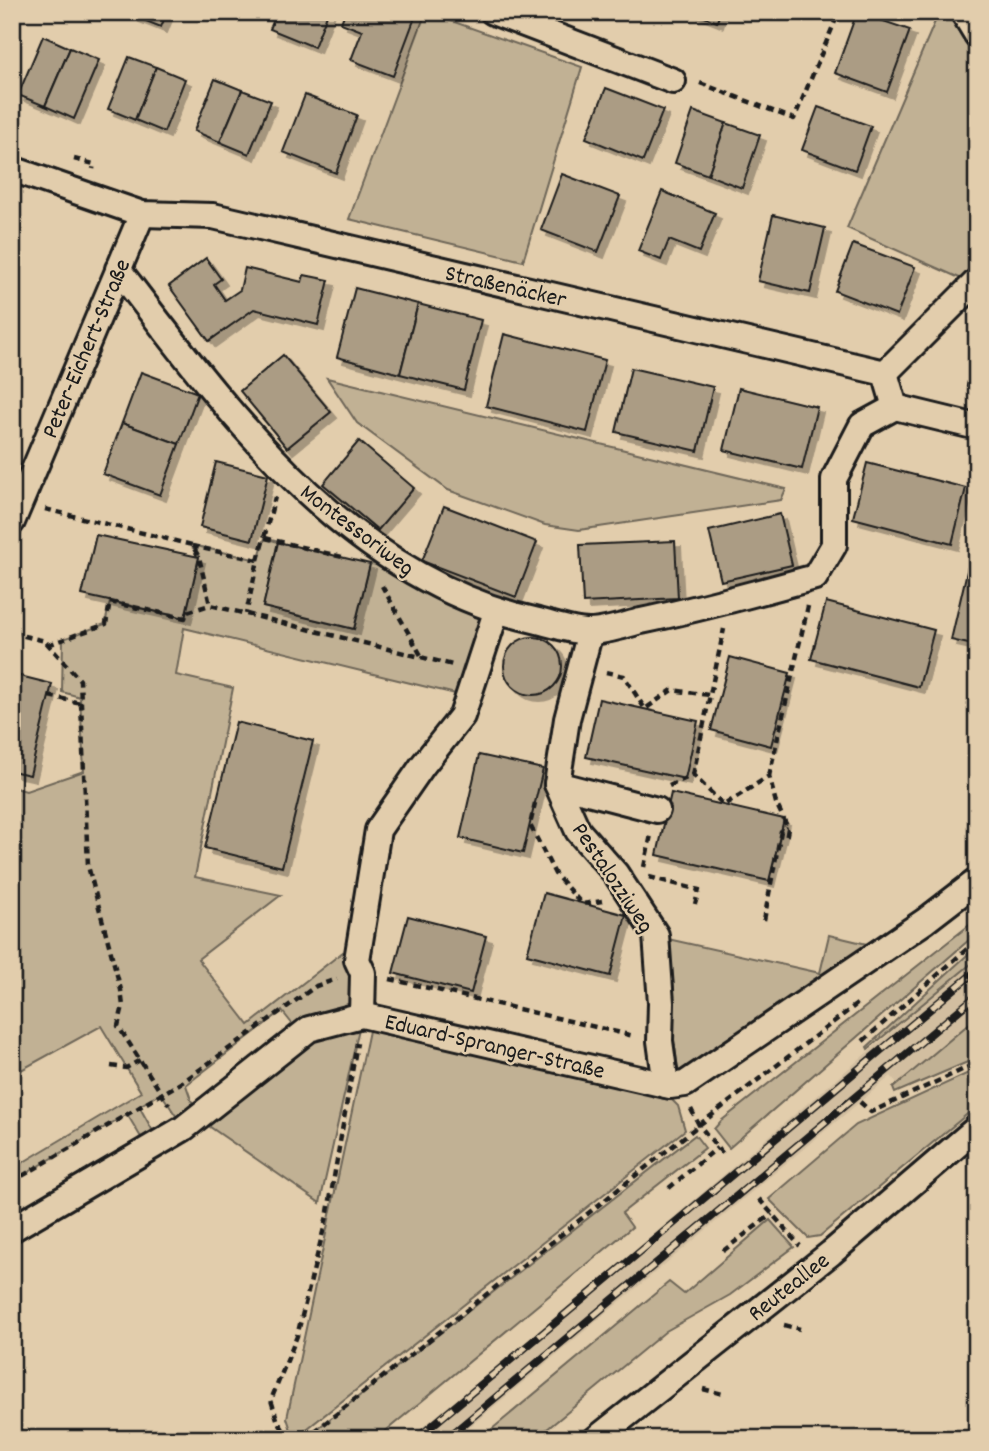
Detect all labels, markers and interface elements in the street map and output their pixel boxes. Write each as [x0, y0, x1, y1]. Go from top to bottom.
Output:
street label: Peter-Eichert-Straße [35, 254, 141, 444]
street label: Straßenäcker [441, 257, 569, 318]
street label: Montessoriweg [292, 477, 421, 586]
street label: Pestalozziweg [562, 816, 661, 941]
street label: Eduard-Spranger-Straße [381, 1006, 608, 1090]
street label: Reuteallee [742, 1245, 838, 1331]

